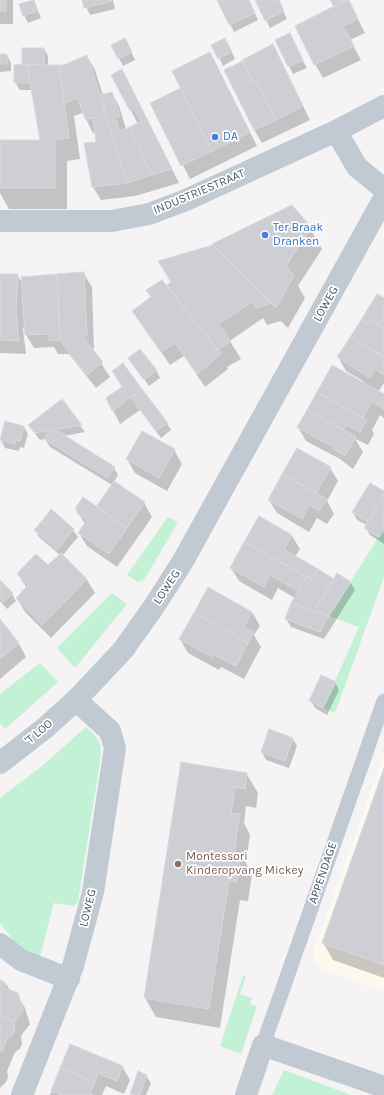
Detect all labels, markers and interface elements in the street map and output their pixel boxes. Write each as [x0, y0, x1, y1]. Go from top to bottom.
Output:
place label: DA [223, 130, 238, 144]
marker: DA [210, 132, 220, 142]
street label: INDUSTRIESTRAAT [151, 166, 247, 218]
place label: Ter Braak Dranken [273, 221, 323, 249]
marker: Ter Braak Dranken [260, 230, 270, 240]
street label: LOWEG [310, 284, 342, 324]
street label: LOWEG [150, 567, 184, 607]
street label: 'T LOO [22, 716, 56, 748]
street label: APPENDAGE [306, 840, 340, 906]
place label: Montessori Kinderopvang Mickey [186, 850, 303, 878]
marker: Montessori Kinderopvang Mickey [173, 859, 183, 869]
street label: LOWEG [76, 888, 100, 928]

